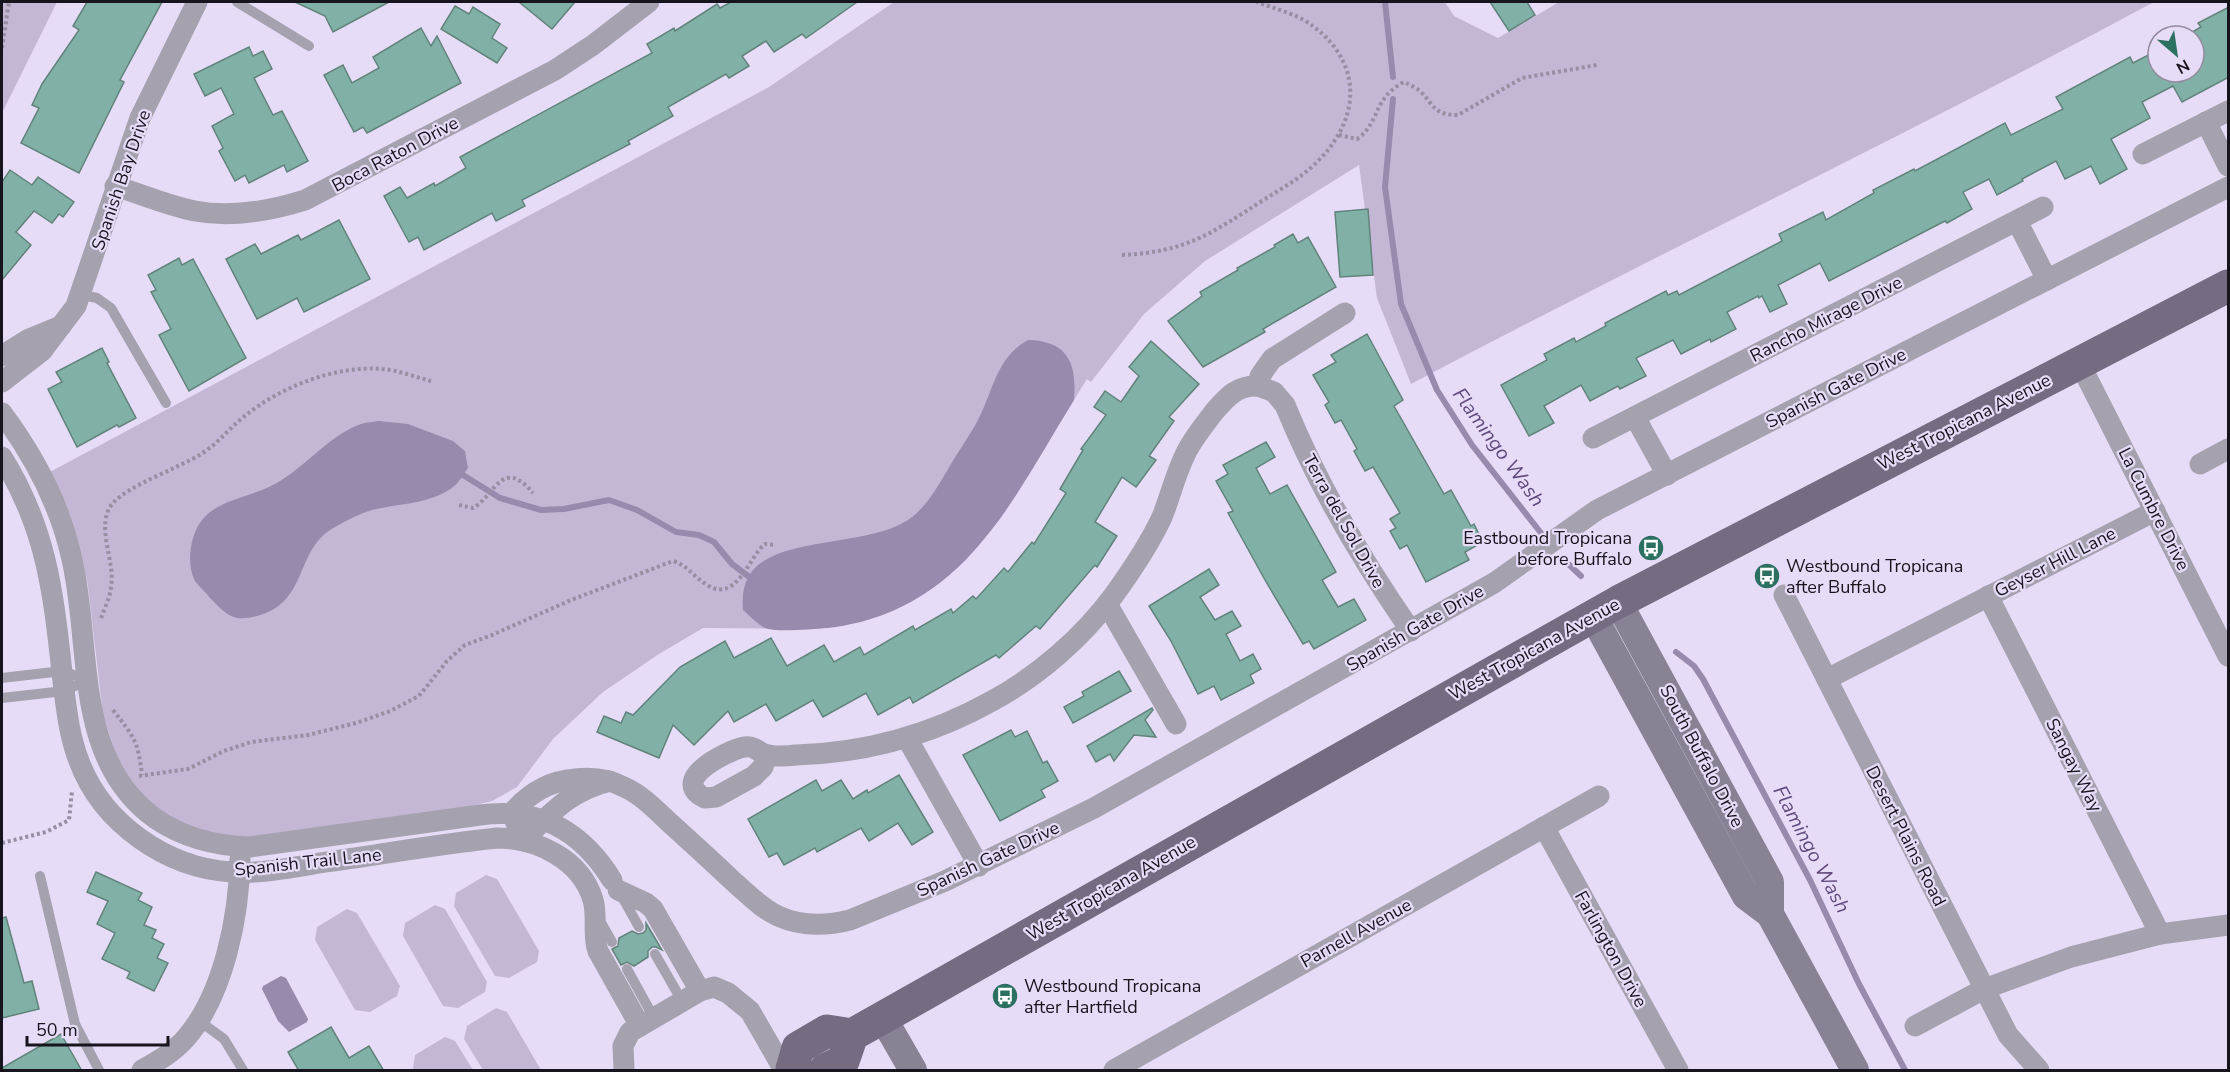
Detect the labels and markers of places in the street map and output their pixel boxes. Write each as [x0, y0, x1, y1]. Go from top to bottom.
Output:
place label: Eastbound Tropicana before Buffalo [1463, 526, 1632, 571]
bus stop icon: Eastbound Tropicana before Buffalo [1636, 533, 1666, 563]
place label: Westbound Tropicana after Buffalo [1786, 554, 1963, 599]
bus stop icon: Westbound Tropicana after Buffalo [1752, 561, 1782, 591]
place label: Westbound Tropicana after Hartfield [1024, 974, 1201, 1019]
bus stop icon: Westbound Tropicana after Hartfield [990, 981, 1020, 1011]

